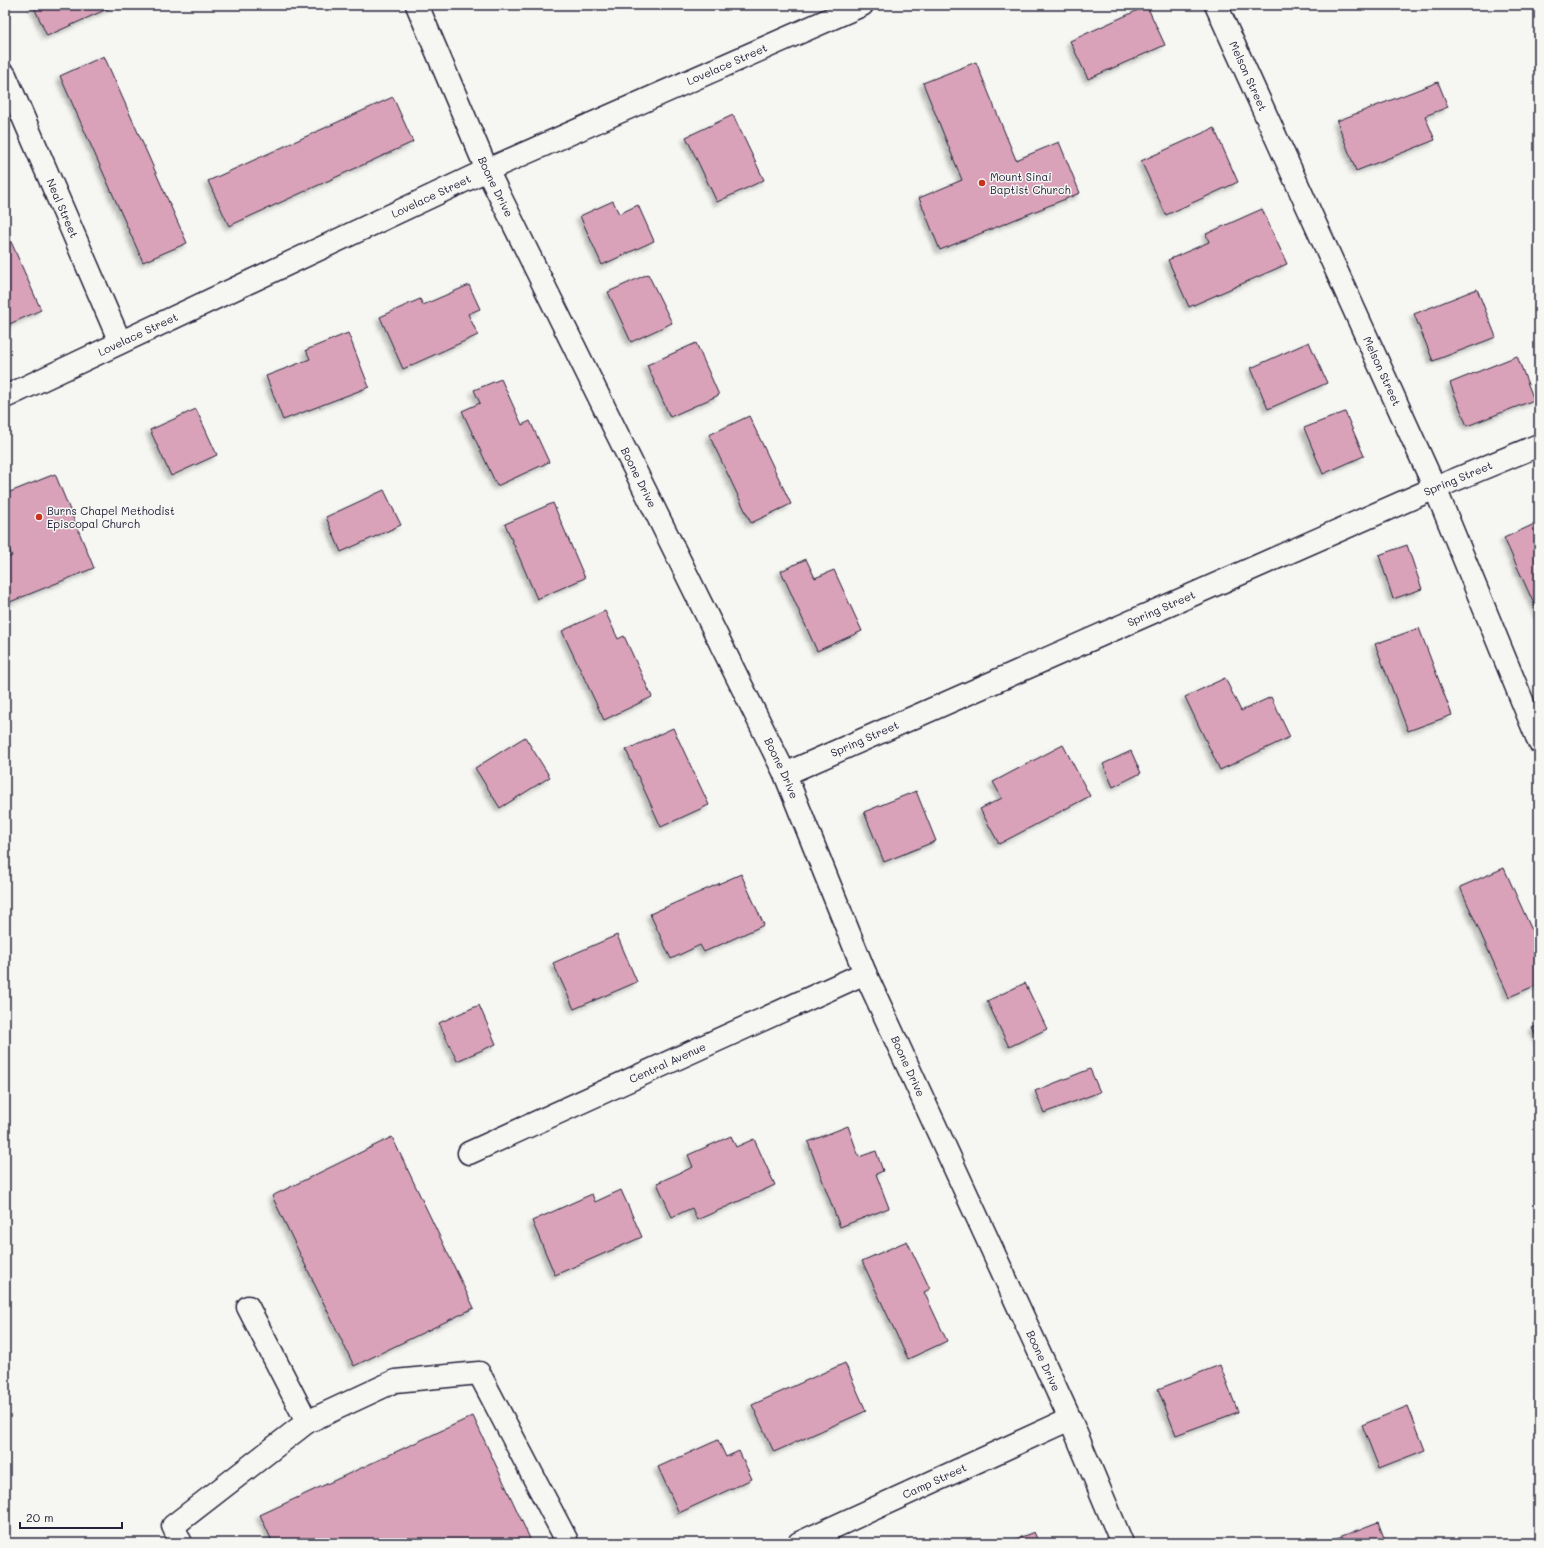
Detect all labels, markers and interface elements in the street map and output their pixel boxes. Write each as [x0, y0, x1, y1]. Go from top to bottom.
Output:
street label: Melson Street [1226, 39, 1271, 113]
street label: Lovelace Street [684, 40, 770, 88]
street label: Boone Drive [475, 154, 517, 219]
place label: Mount Sinai Baptist Church [990, 169, 1071, 197]
street label: Lovelace Street [389, 171, 473, 221]
street label: Neal Street [43, 176, 82, 240]
marker: Mount Sinai Baptist Church [977, 178, 987, 188]
street label: Lovelace Street [95, 309, 180, 359]
street label: Melson Street [1360, 334, 1405, 408]
street label: Boone Drive [618, 444, 660, 510]
street label: Spring Street [1421, 457, 1495, 499]
place label: Burns Chapel Methodist Episcopal Church [47, 503, 175, 531]
marker: Burns Chapel Methodist Episcopal Church [34, 512, 44, 522]
street label: Spring Street [1125, 586, 1198, 630]
street label: Spring Street [828, 717, 901, 760]
street label: Boone Drive [761, 735, 802, 801]
street label: Boone Drive [888, 1033, 929, 1099]
street label: Central Avenue [627, 1038, 708, 1086]
street label: Boone Drive [1023, 1328, 1064, 1394]
street label: Camp Street [900, 1459, 969, 1502]
scale bar [20, 1504, 122, 1530]
text: 20 m [26, 1509, 54, 1525]

